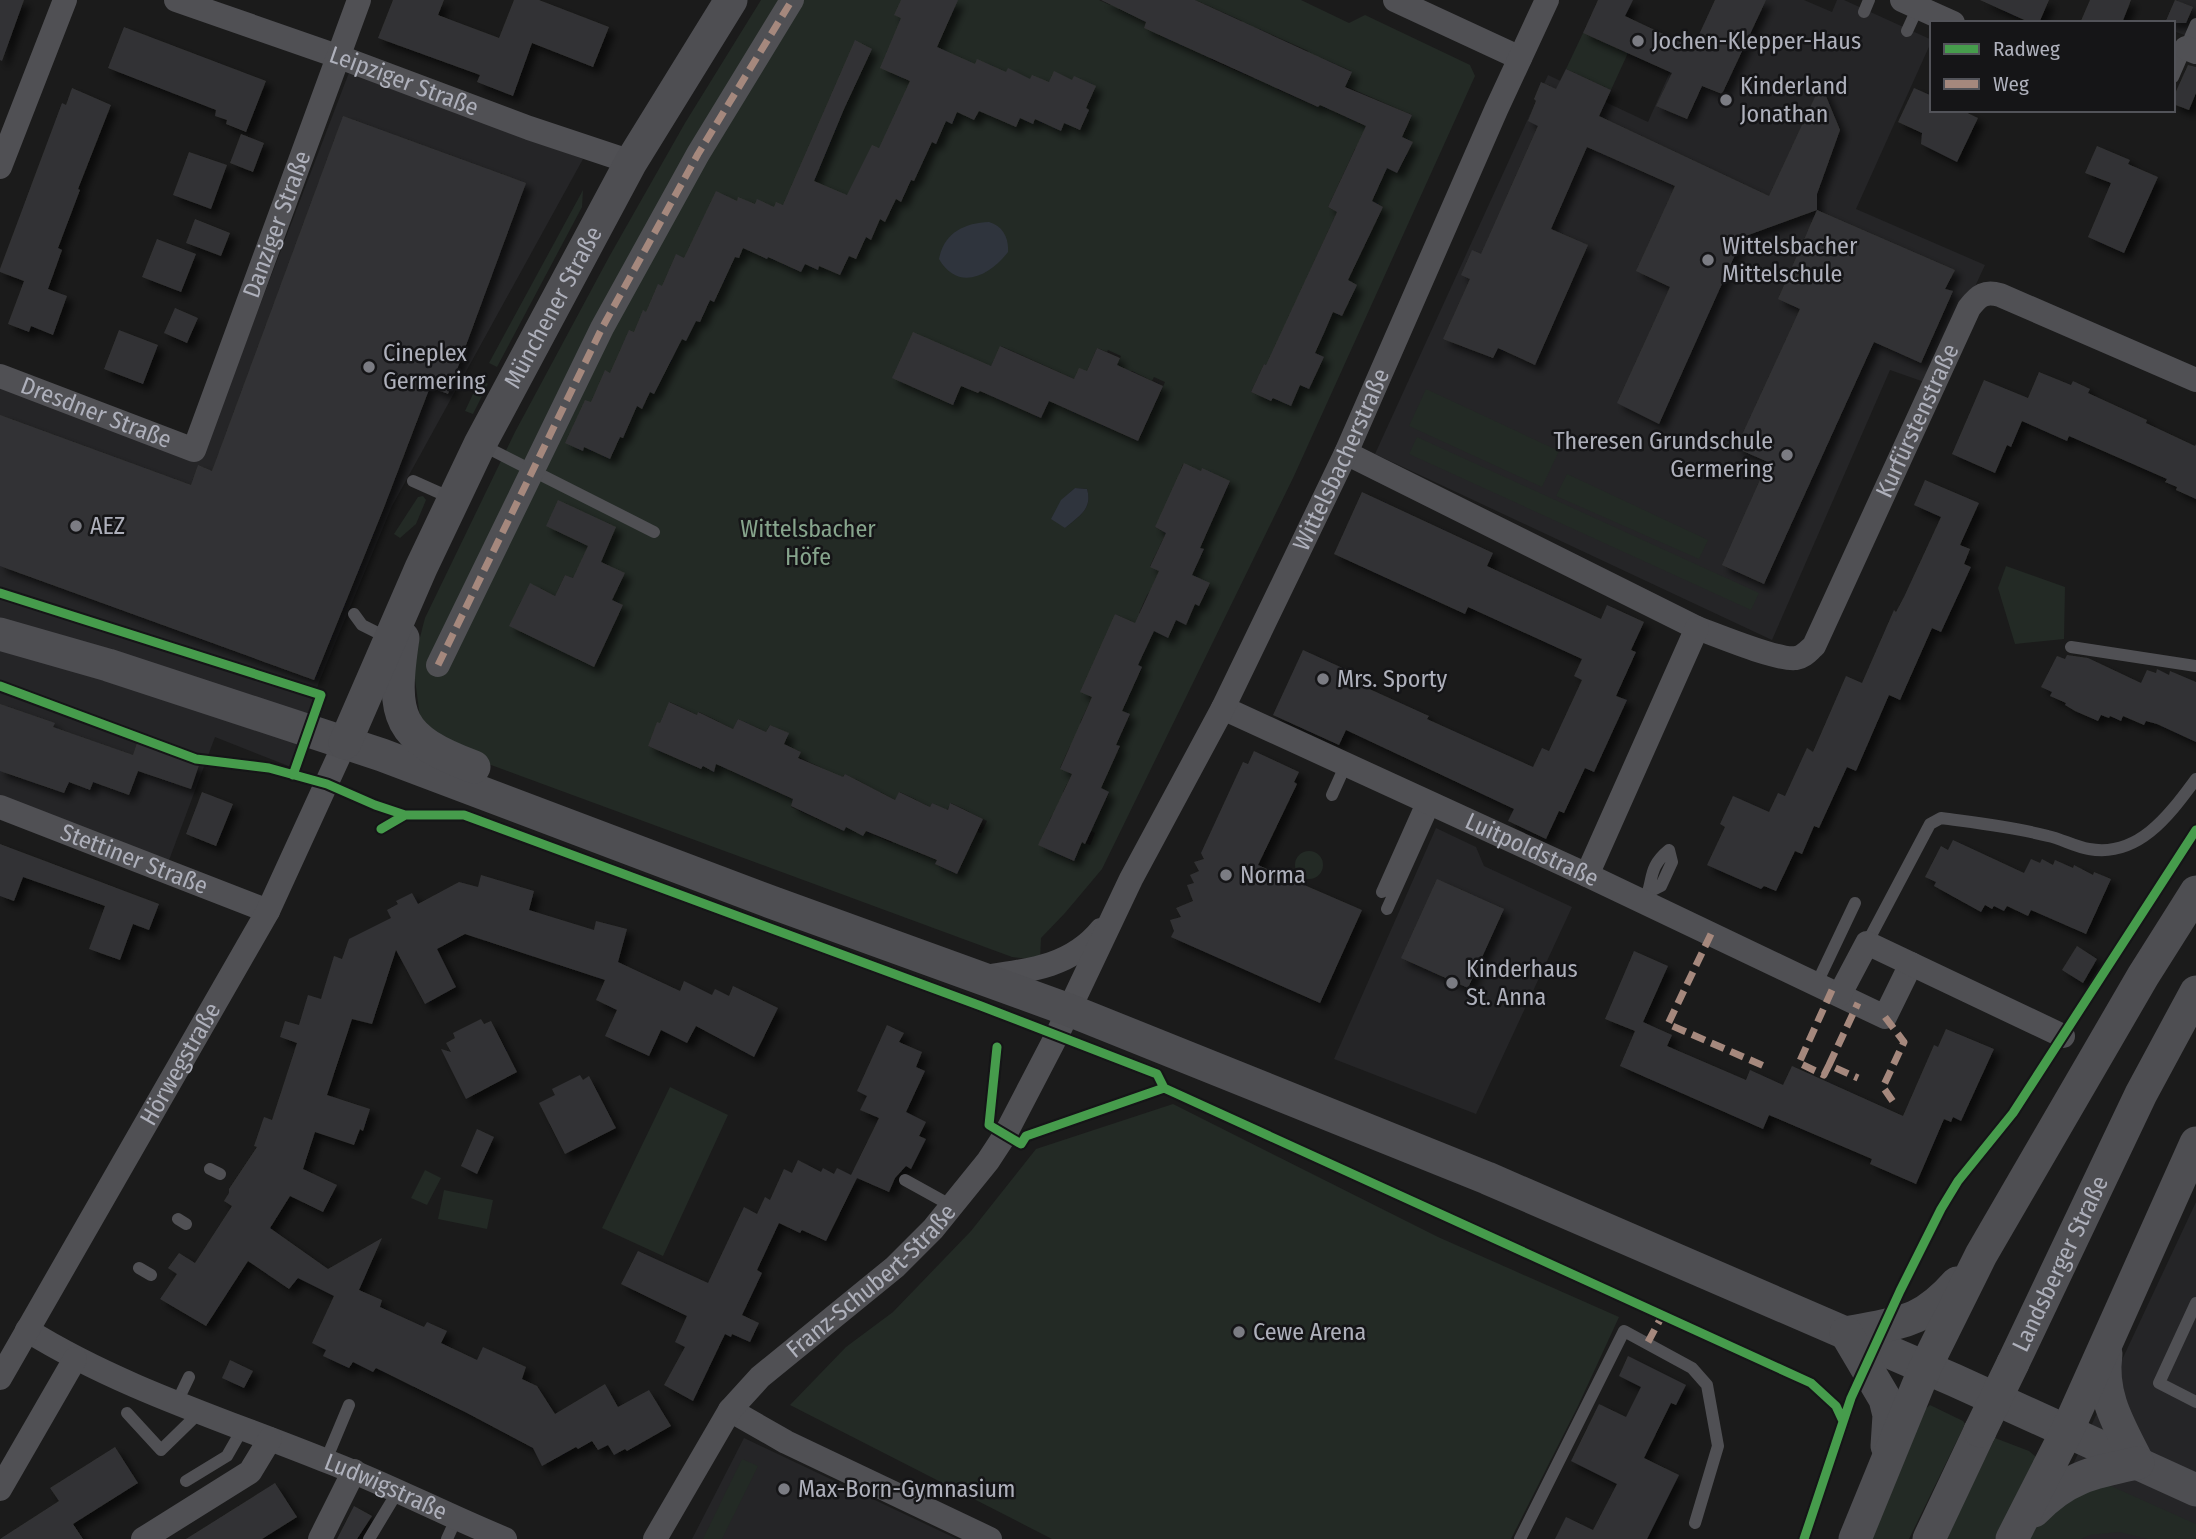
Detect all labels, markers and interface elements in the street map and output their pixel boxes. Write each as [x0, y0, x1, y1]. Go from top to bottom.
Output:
legend [1930, 21, 2175, 112]
place label: Jochen-Klepper-Haus [1652, 27, 1861, 55]
marker: Jochen-Klepper-Haus [1630, 33, 1646, 49]
text: Radweg [1993, 36, 2060, 62]
street label: Leipziger Straße [326, 41, 482, 122]
text: Weg [1993, 71, 2029, 97]
place label: Kinderland Jonathan [1740, 72, 1848, 128]
marker: Kinderland Jonathan [1718, 92, 1734, 108]
street label: Danziger Straße [237, 147, 316, 302]
street label: Münchener Straße [498, 222, 608, 393]
place label: Wittelsbacher Mittelschule [1722, 232, 1858, 288]
marker: Wittelsbacher Mittelschule [1700, 252, 1716, 268]
place label: Cineplex Germering [383, 339, 486, 395]
street label: Kurfürstenstraße [1870, 339, 1965, 502]
marker: Cineplex Germering [361, 359, 377, 375]
street label: Wittelsbacherstraße [1287, 364, 1395, 555]
street label: Dresdner Straße [17, 371, 176, 454]
place label: Theresen Grundschule Germering [1553, 427, 1774, 483]
marker: Theresen Grundschule Germering [1779, 447, 1795, 463]
place label: AEZ [90, 512, 125, 540]
park label: Wittelsbacher Höfe [740, 515, 876, 571]
marker: AEZ [68, 518, 84, 534]
place label: Mrs. Sporty [1337, 665, 1448, 693]
marker: Mrs. Sporty [1315, 671, 1331, 687]
street label: Luitpoldstraße [1461, 807, 1603, 892]
street label: Stettiner Straße [57, 818, 212, 900]
place label: Norma [1240, 861, 1306, 889]
marker: Norma [1218, 867, 1234, 883]
place label: Kinderhaus St. Anna [1466, 955, 1578, 1011]
marker: Kinderhaus St. Anna [1444, 975, 1460, 991]
street label: Hörwegstraße [134, 998, 226, 1130]
street label: Landsberger Straße [2007, 1171, 2114, 1356]
street label: Franz-Schubert-Straße [781, 1198, 962, 1364]
place label: Cewe Arena [1253, 1318, 1366, 1346]
marker: Cewe Arena [1231, 1324, 1247, 1340]
street label: Ludwigstraße [321, 1448, 451, 1526]
place label: Max-Born-Gymnasium [798, 1475, 1015, 1503]
marker: Max-Born-Gymnasium [776, 1481, 792, 1497]

